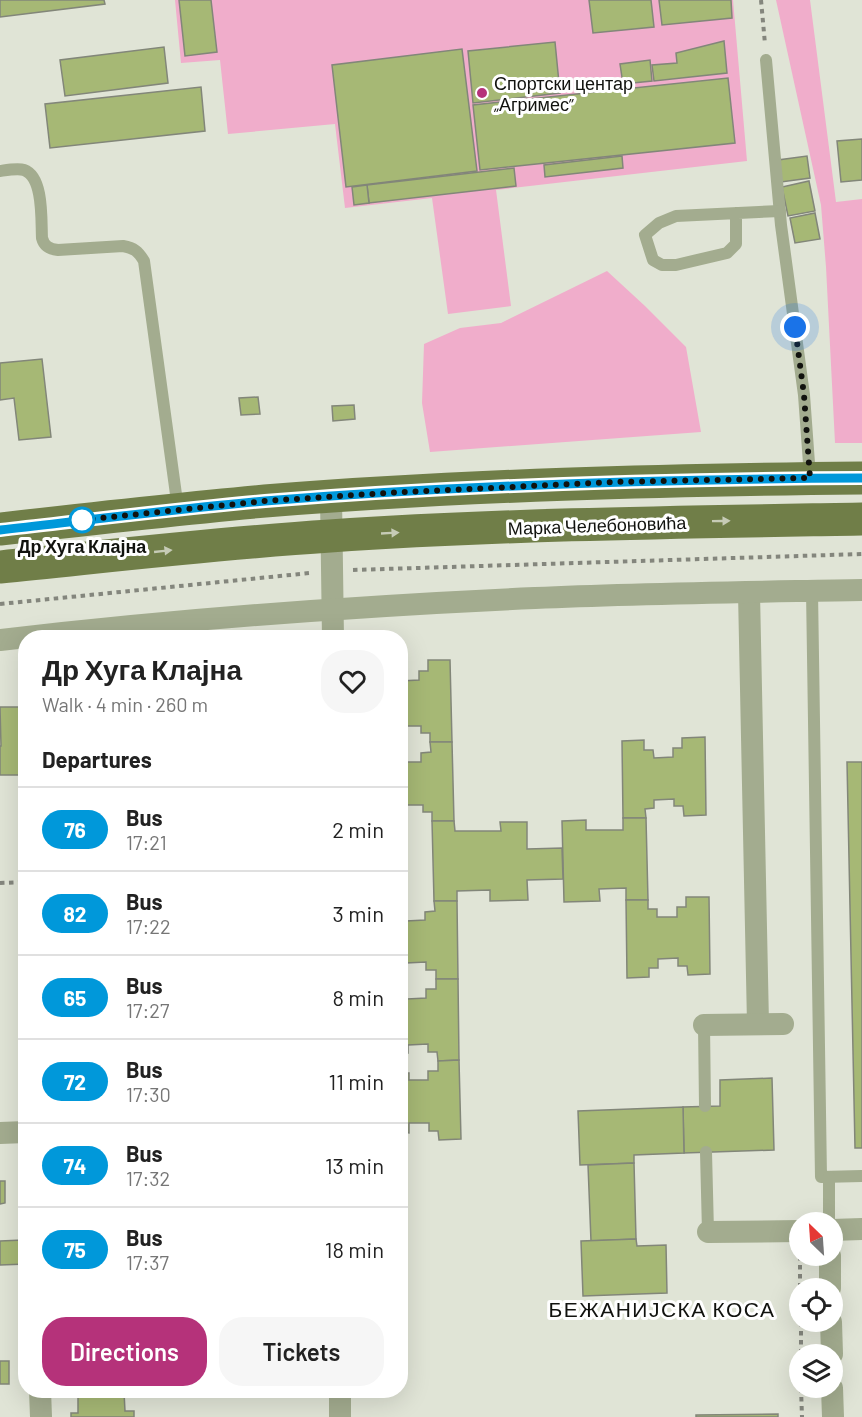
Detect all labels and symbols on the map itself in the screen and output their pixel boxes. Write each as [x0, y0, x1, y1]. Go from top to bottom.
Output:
place label: Спортски центар „Агримес” [494, 72, 633, 115]
marker: Спортски центар „Агримес” [475, 86, 489, 100]
your location [780, 312, 810, 342]
marker: Др Хуга Клајна [69, 507, 95, 533]
street label: Марка Челебоновића [507, 511, 688, 539]
one-way arrow [711, 516, 730, 526]
one-way arrow [381, 528, 400, 537]
place label: Др Хуга Клајна [18, 535, 147, 557]
one-way arrow [153, 546, 172, 556]
north arrow [789, 1212, 843, 1266]
district label: БЕЖАНИЈСКА КОСА [548, 1296, 776, 1321]

